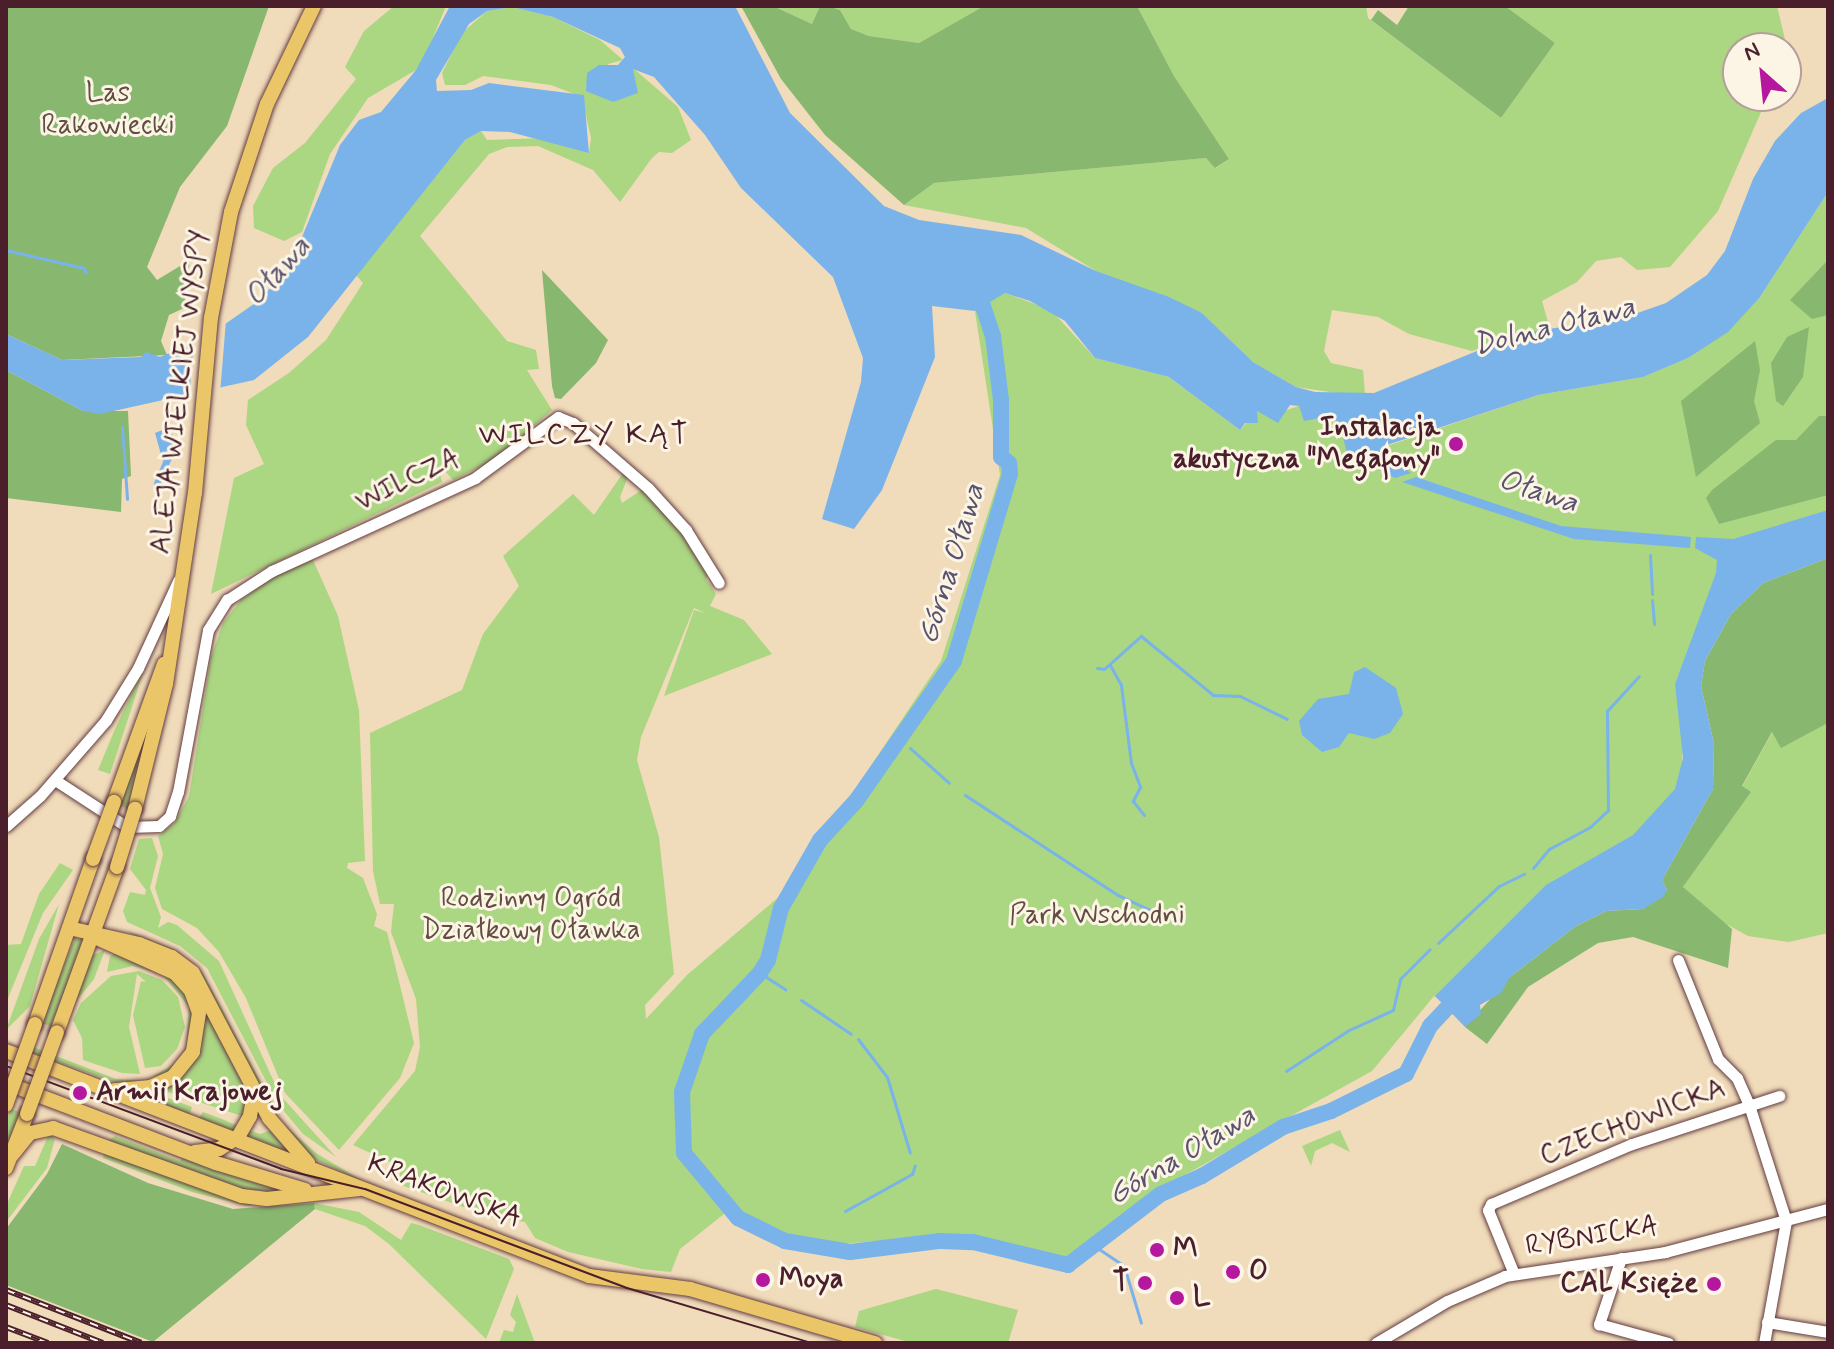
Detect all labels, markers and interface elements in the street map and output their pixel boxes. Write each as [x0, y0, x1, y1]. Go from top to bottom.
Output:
north arrow [1722, 32, 1802, 112]
text: N [1739, 37, 1765, 68]
park label: Las Rakowiecki [41, 77, 175, 143]
street label: ALEJA WIELKIEJ WYSPY [145, 229, 217, 555]
water label: Oława [237, 230, 319, 314]
water label: Dolna Oława [1468, 289, 1640, 365]
place label: Instalacja akustyczna "Megafony" [1173, 411, 1440, 477]
district label: WILCZY KĄT [482, 417, 686, 453]
marker: Instalacja akustyczna "Megafony" [1447, 435, 1465, 453]
street label: WILCZA [350, 442, 466, 520]
water label: Oława [1494, 462, 1582, 522]
water label: Górna Oława [910, 479, 994, 649]
park label: Rodzinny Ogród Działkowy Oławka [421, 882, 641, 948]
park label: Park Wschodni [1009, 899, 1185, 933]
street label: CZECHOWICKA [1535, 1072, 1731, 1174]
place label: Armii Krajowej [96, 1076, 282, 1110]
marker: Armii Krajowej [71, 1084, 89, 1102]
water label: Górna Oława [1102, 1098, 1262, 1214]
street label: KRAKOWSKA [362, 1147, 526, 1237]
street label: RYBNICKA [1523, 1210, 1661, 1264]
place label: M [1173, 1233, 1198, 1267]
marker: M [1148, 1241, 1166, 1259]
place label: O [1249, 1255, 1268, 1289]
place label: Moya [779, 1263, 843, 1297]
marker: O [1224, 1263, 1242, 1281]
place label: T [1113, 1266, 1129, 1300]
place label: CAL Księże [1557, 1267, 1698, 1301]
marker: Moya [754, 1271, 772, 1289]
marker: T [1136, 1274, 1154, 1292]
marker: CAL Księże [1705, 1275, 1723, 1293]
place label: L [1193, 1281, 1210, 1315]
marker: L [1168, 1289, 1186, 1307]

